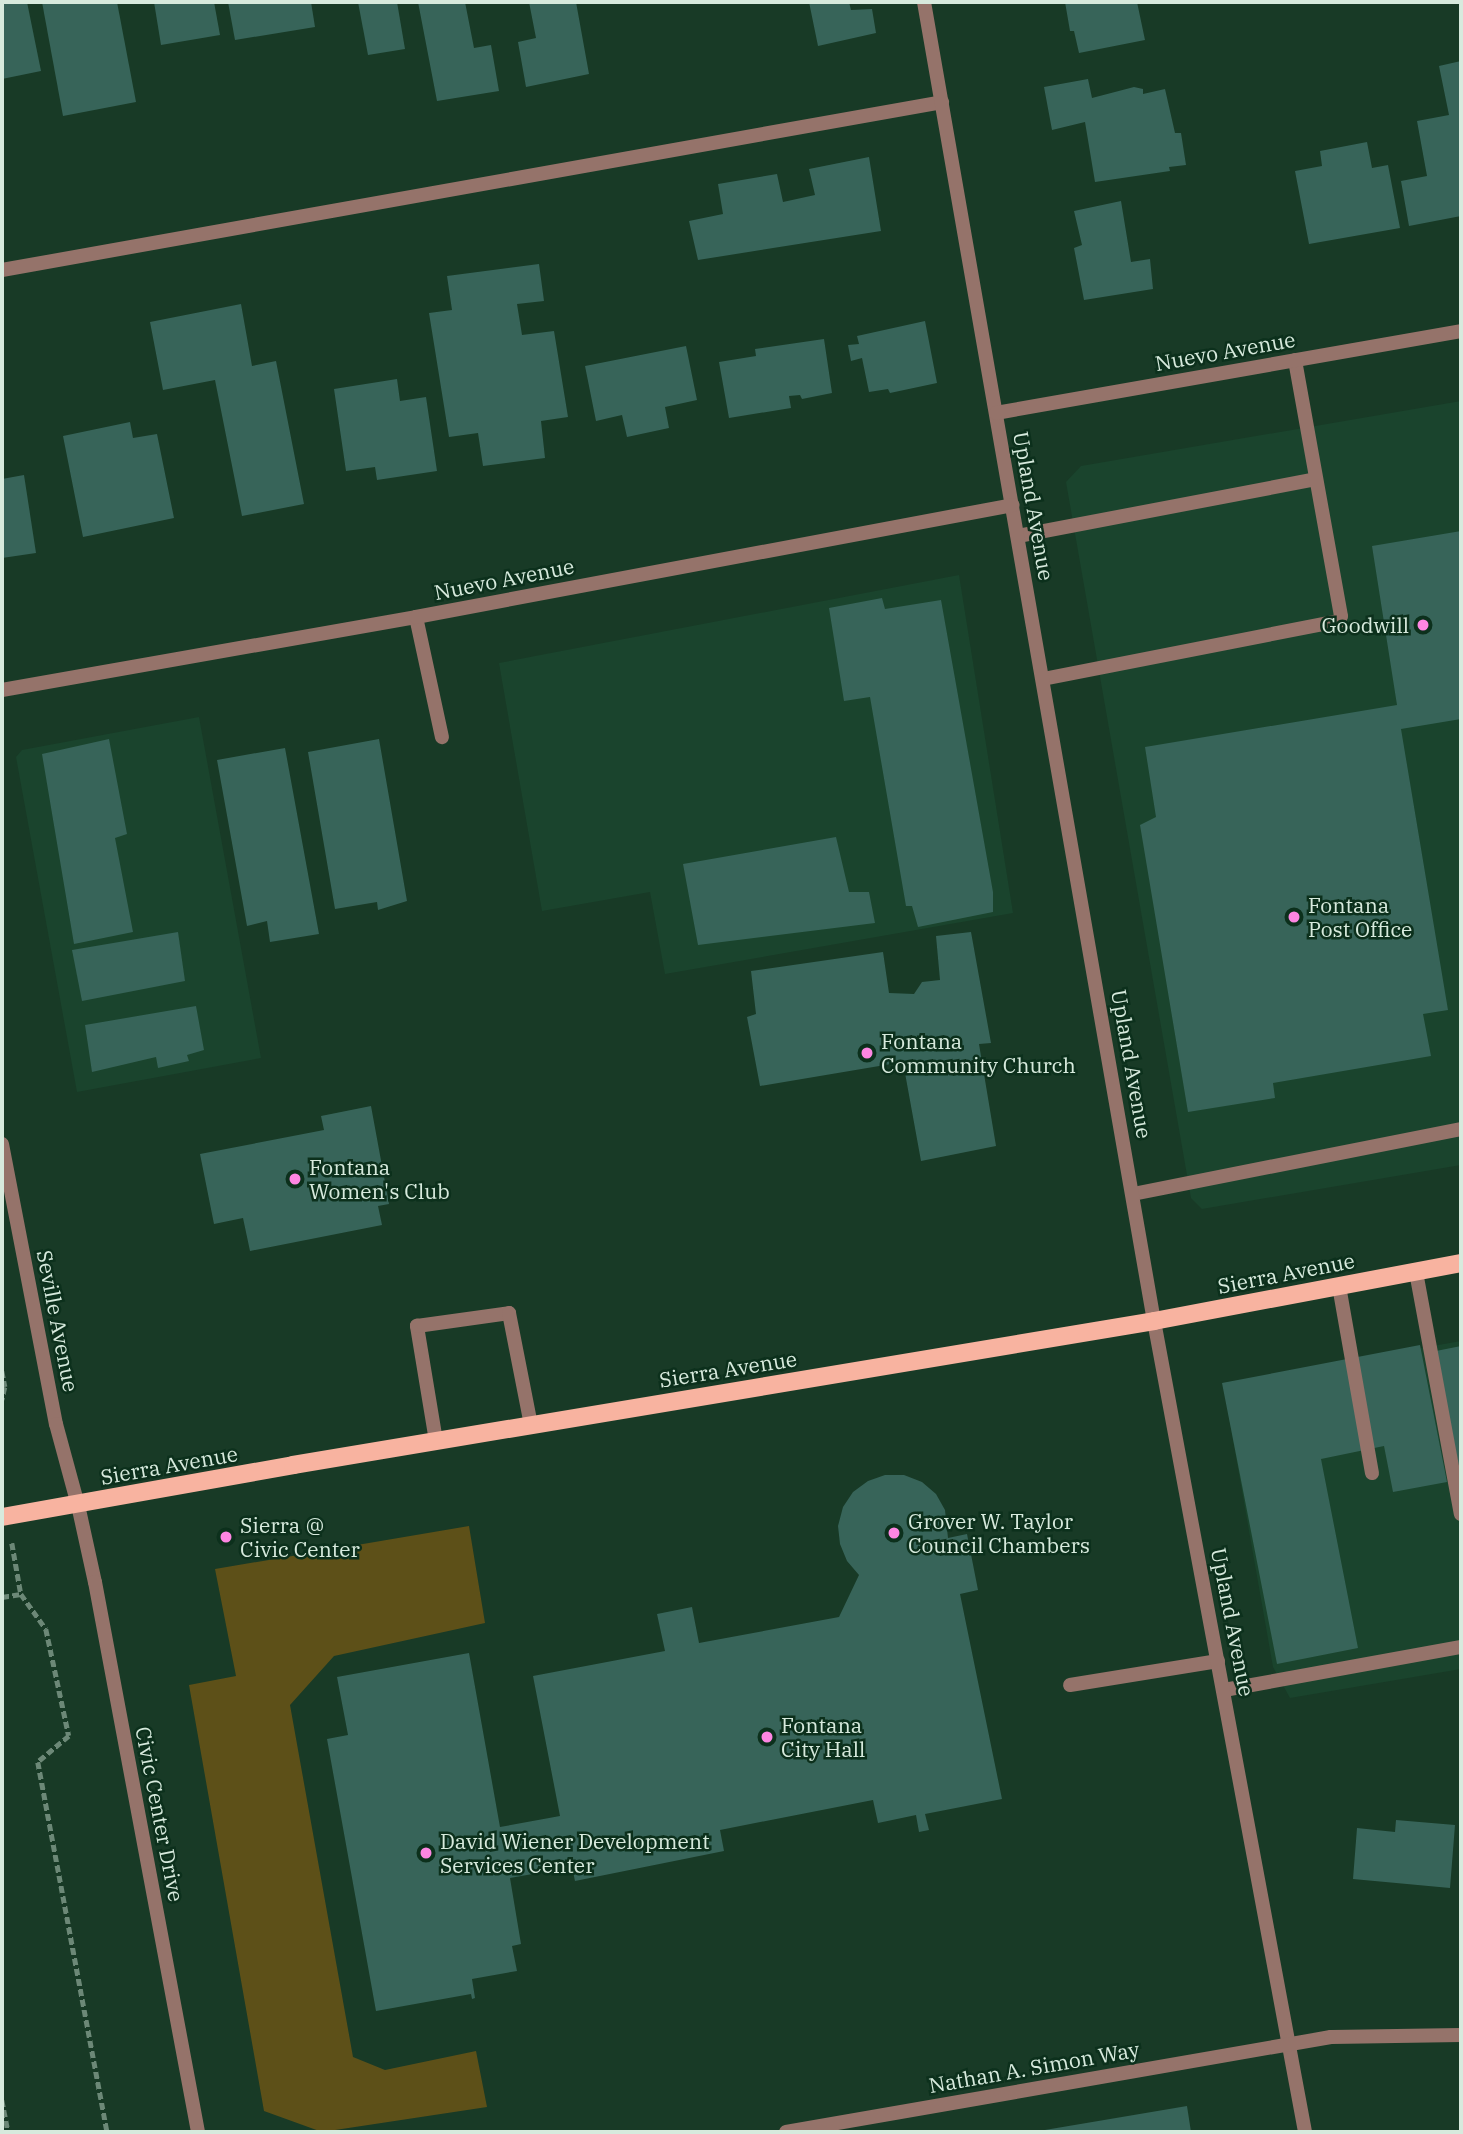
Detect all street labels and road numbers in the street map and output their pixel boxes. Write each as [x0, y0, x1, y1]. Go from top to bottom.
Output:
street label: Nuevo Avenue [1153, 326, 1297, 376]
street label: Upland Avenue [1008, 429, 1060, 583]
street label: Nuevo Avenue [432, 553, 576, 605]
street label: Upland Avenue [1106, 987, 1158, 1141]
street label: Sierra Avenue [1215, 1247, 1357, 1299]
street label: Seville Avenue [32, 1248, 84, 1394]
street label: Sierra Avenue [657, 1346, 799, 1392]
street label: Sierra Avenue [98, 1441, 240, 1489]
street label: Upland Avenue [1206, 1546, 1260, 1698]
street label: Civic Center Drive [131, 1724, 189, 1904]
street label: Nathan A. Simon Way [927, 2036, 1141, 2098]

